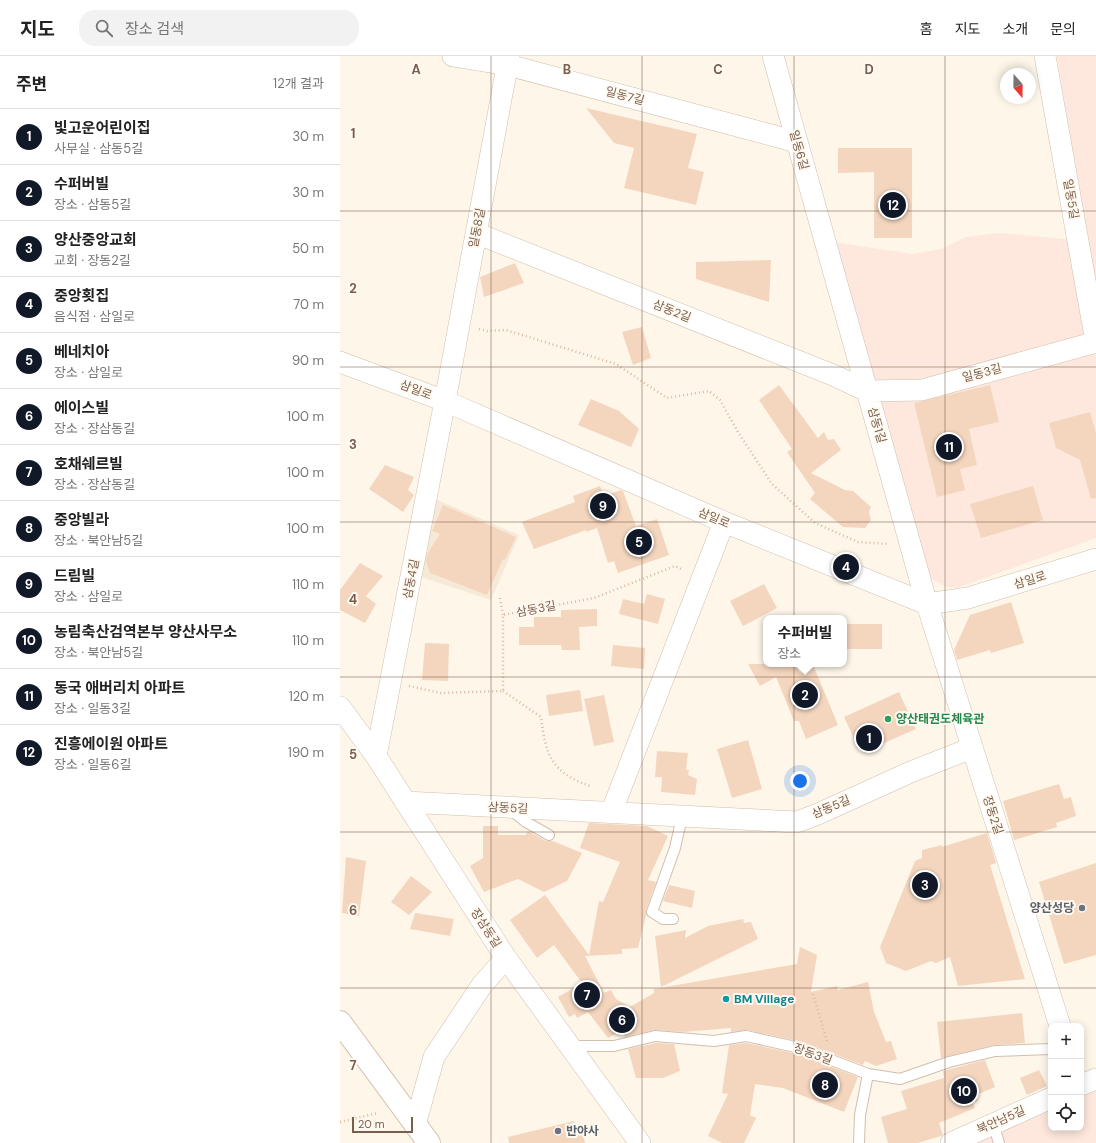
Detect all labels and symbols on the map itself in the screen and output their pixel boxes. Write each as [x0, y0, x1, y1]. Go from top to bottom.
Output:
text: A [411, 61, 421, 78]
text: B [563, 61, 571, 78]
text: C [713, 61, 723, 78]
text: D [864, 61, 874, 78]
north arrow [1000, 68, 1036, 104]
street label: 일동7길 [604, 83, 646, 109]
text: 1 [351, 125, 355, 142]
street label: 일동6길 [786, 128, 812, 172]
street label: 일동5길 [1060, 178, 1082, 220]
pin: 12 [880, 190, 906, 220]
street label: 일동8길 [465, 207, 489, 249]
text: 2 [349, 280, 357, 297]
street label: 삼동2길 [650, 296, 694, 326]
street label: 일동3길 [961, 360, 1003, 386]
street label: 삼일로 [398, 377, 434, 403]
street label: 삼동1길 [864, 405, 890, 445]
pin: 11 [936, 432, 962, 462]
text: 3 [349, 436, 357, 453]
pin: 9 [590, 491, 616, 521]
street label: 삼일로 [696, 504, 732, 532]
pin: 5 [626, 527, 652, 557]
pin: 4 [833, 552, 859, 582]
street label: 삼동4길 [399, 558, 423, 600]
street label: 삼일로 [1012, 568, 1048, 592]
text: 4 [349, 591, 357, 608]
street label: 삼동3길 [515, 597, 557, 621]
pin: 2 [792, 680, 818, 710]
place label: 양산태권도체육관 [896, 711, 984, 727]
marker: 양산태권도체육관 [883, 714, 893, 724]
pin: 1 [856, 723, 882, 753]
text: 5 [349, 746, 357, 763]
your location [790, 771, 810, 791]
street label: 삼동5길 [809, 792, 853, 822]
street label: 장동2길 [979, 793, 1007, 837]
street label: 삼동5길 [487, 799, 529, 817]
pin: 3 [912, 870, 938, 900]
place label: 양산성당 [1030, 900, 1074, 916]
text: 6 [349, 902, 357, 919]
marker: 양산성당 [1077, 903, 1087, 913]
street label: 장삼동길 [467, 905, 505, 951]
pin: 7 [574, 980, 600, 1010]
place label: BM Village [734, 991, 794, 1007]
marker: BM Village [721, 994, 731, 1004]
pin: 6 [609, 1005, 635, 1035]
street label: 장동3길 [791, 1040, 835, 1068]
text: 7 [350, 1057, 357, 1074]
pin: 8 [812, 1070, 838, 1100]
pin: 10 [951, 1076, 977, 1106]
street label: 북안남5길 [974, 1102, 1028, 1138]
scale bar [352, 1115, 413, 1134]
place label: 반야사 [566, 1123, 599, 1139]
marker: 반야사 [553, 1126, 563, 1136]

